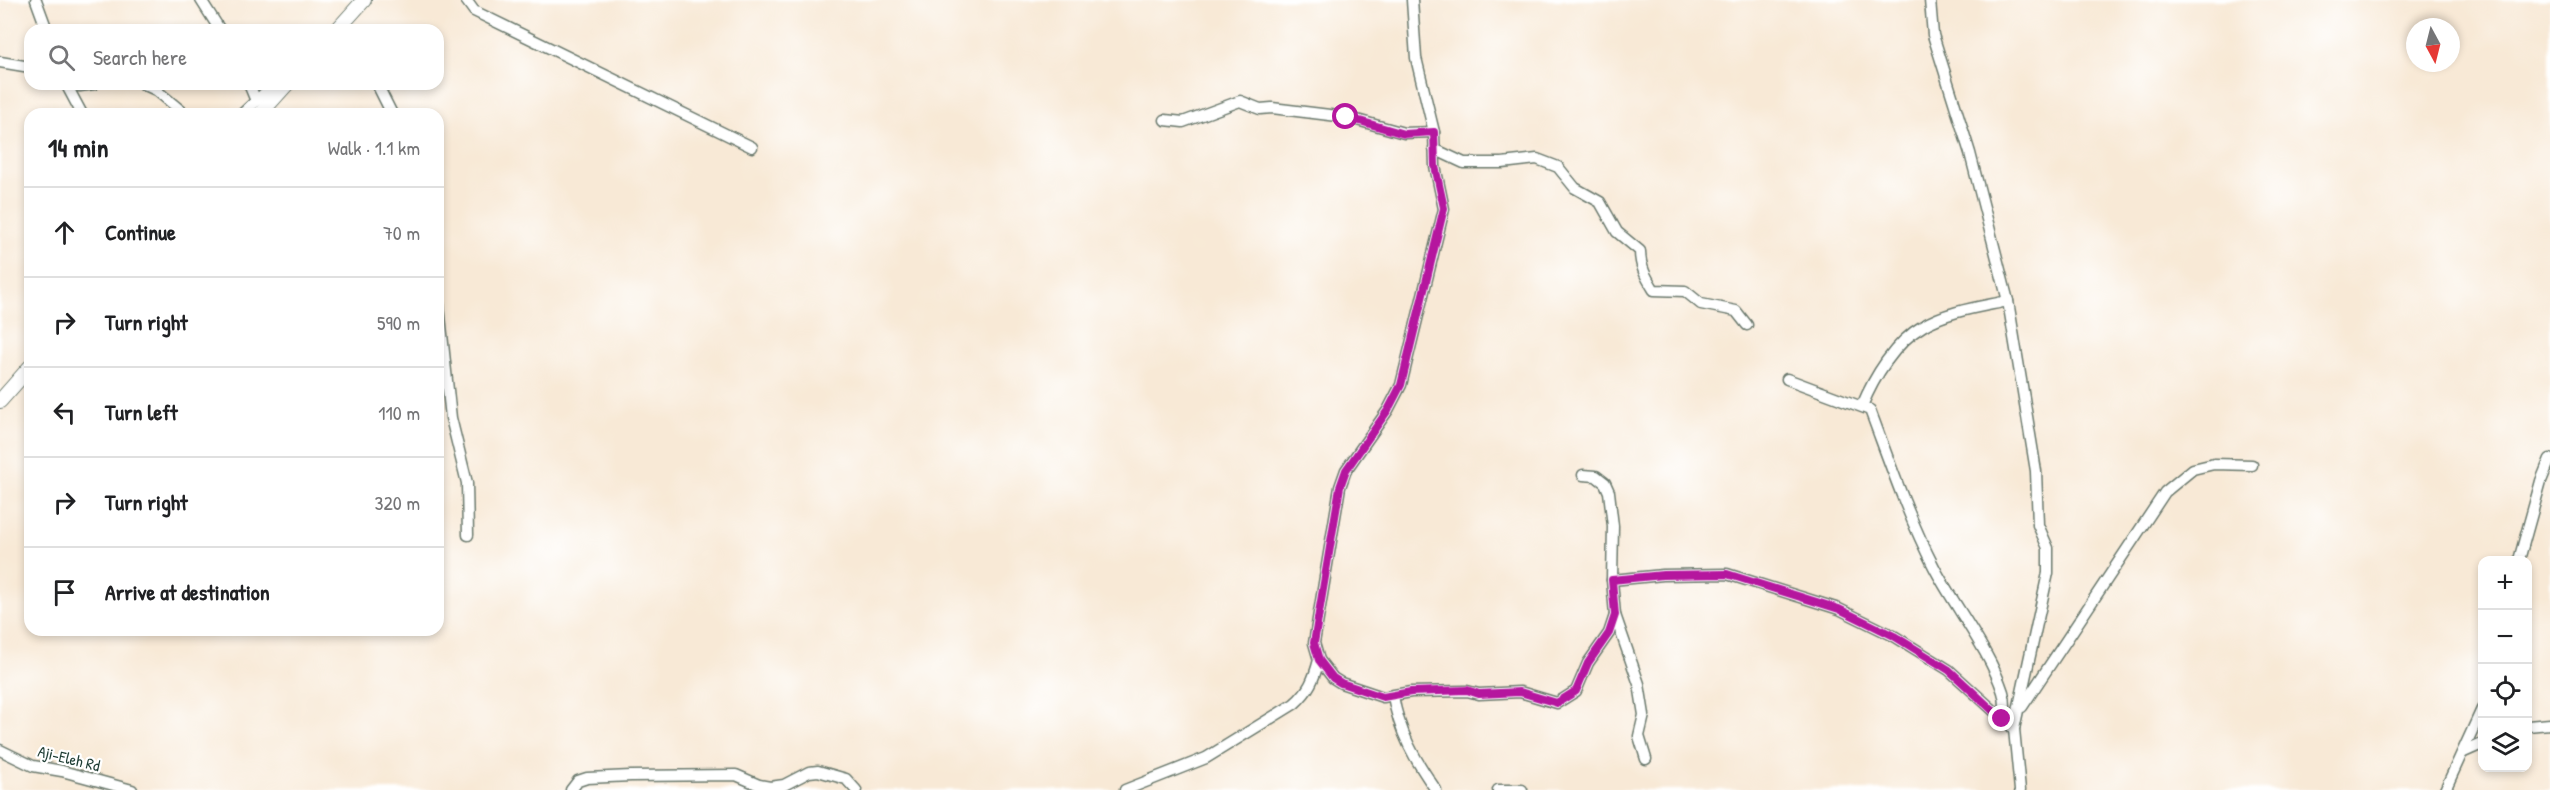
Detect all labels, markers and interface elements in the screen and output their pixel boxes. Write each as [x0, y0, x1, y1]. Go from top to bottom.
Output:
north arrow [2406, 18, 2460, 72]
search box [24, 24, 444, 90]
icon: search [45, 41, 78, 74]
text: Search here [93, 42, 187, 72]
route start [1332, 103, 1358, 129]
text: 14 min [48, 130, 108, 165]
text: Walk · 1.1 km [328, 134, 420, 161]
icon: ahead [48, 216, 81, 249]
text: Continue [105, 217, 176, 247]
text: 70 m [383, 219, 420, 246]
icon: right [48, 306, 81, 339]
text: Turn right [105, 307, 188, 337]
text: 590 m [377, 309, 420, 336]
icon: left [48, 396, 81, 429]
text: Turn left [105, 397, 178, 427]
text: 110 m [378, 399, 420, 426]
icon: right [48, 486, 81, 519]
text: Turn right [105, 487, 188, 517]
text: 320 m [375, 489, 420, 516]
map controls [2478, 556, 2532, 772]
button: + [2478, 556, 2532, 610]
icon: arrive [48, 576, 81, 609]
text: Arrive at destination [105, 577, 270, 607]
button: − [2478, 610, 2532, 664]
button: locate [2478, 664, 2532, 718]
route end [1988, 705, 2014, 731]
button: layers [2478, 718, 2532, 772]
street label: Aji-Eleh Rd [36, 740, 102, 776]

